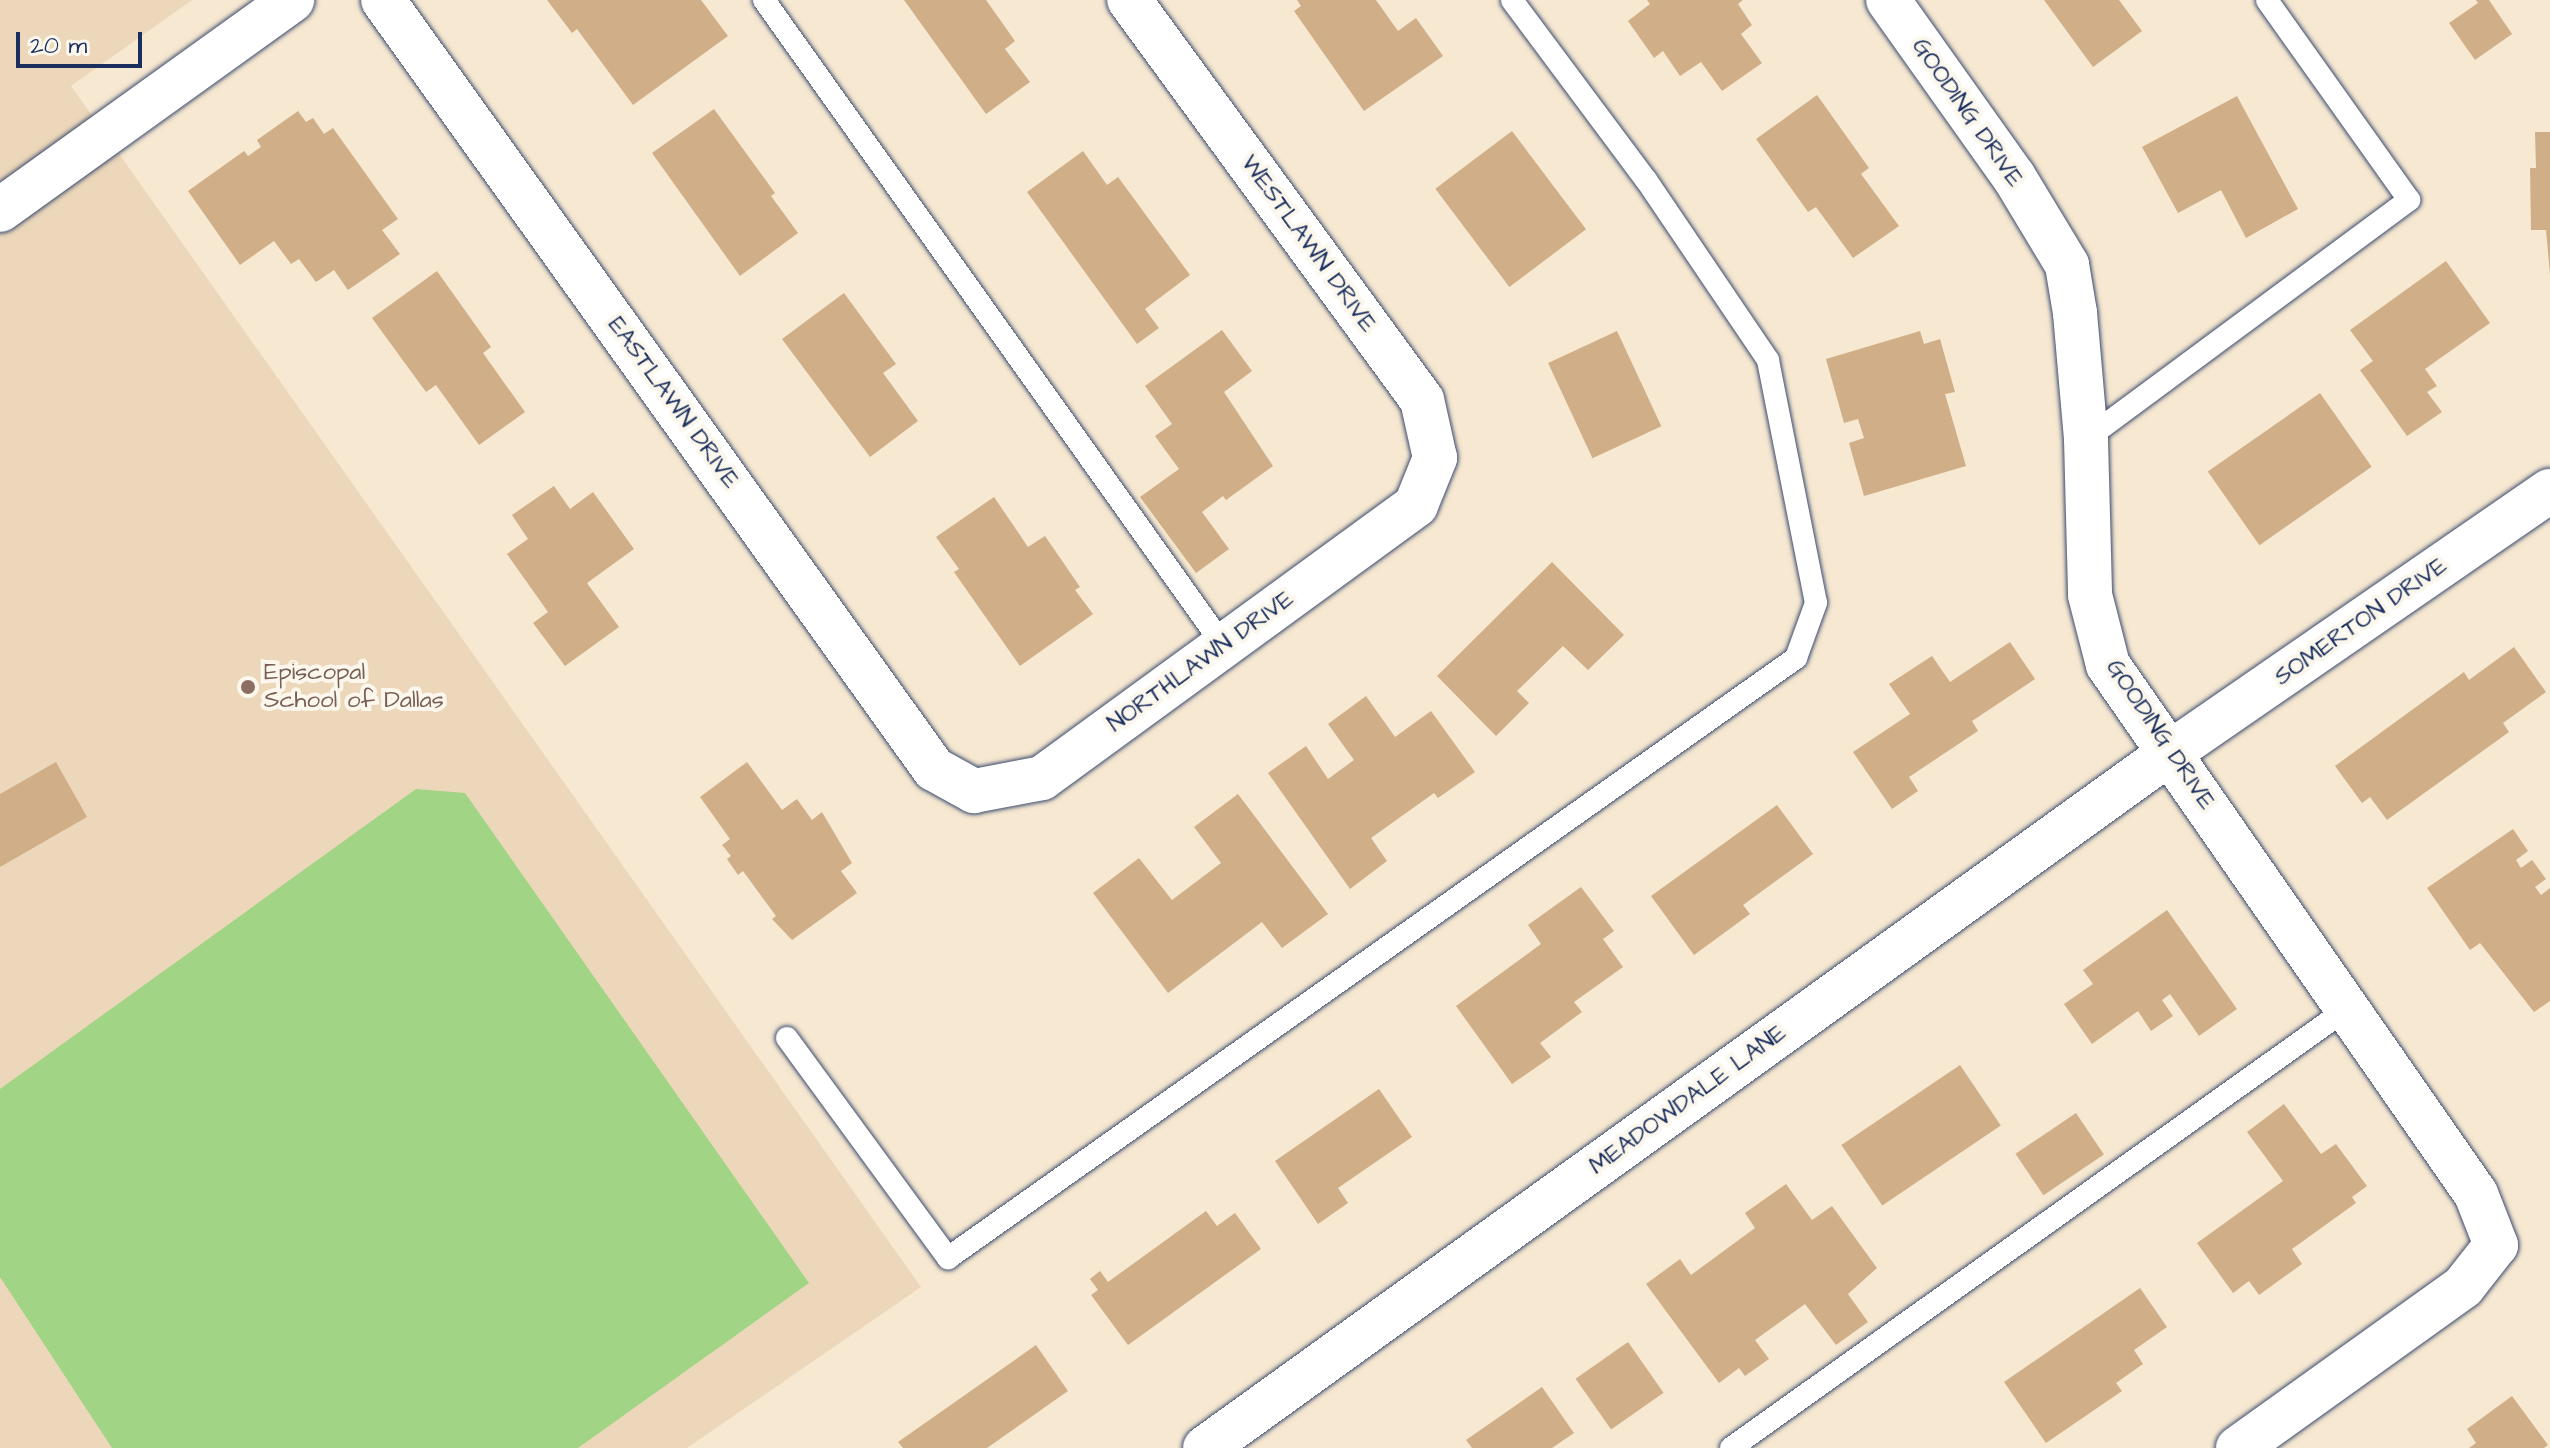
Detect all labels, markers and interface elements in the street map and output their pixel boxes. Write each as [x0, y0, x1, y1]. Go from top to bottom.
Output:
scale bar [20, 16, 146, 66]
text: 20 m [30, 29, 87, 63]
street label: GOODING DRIVE [1905, 33, 2029, 193]
street label: WESTLAWN DRIVE [1234, 150, 1382, 338]
street label: EASTLAWN DRIVE [601, 312, 745, 494]
street label: SOMERTON DRIVE [2269, 552, 2453, 692]
street label: NORTHLAWN DRIVE [1103, 585, 1299, 739]
street label: GOODING DRIVE [2099, 654, 2221, 816]
place label: Episcopal School of Dallas [264, 659, 444, 715]
marker: Episcopal School of Dallas [239, 678, 257, 696]
street label: MEADOWDALE LANE [1584, 1019, 1792, 1181]

